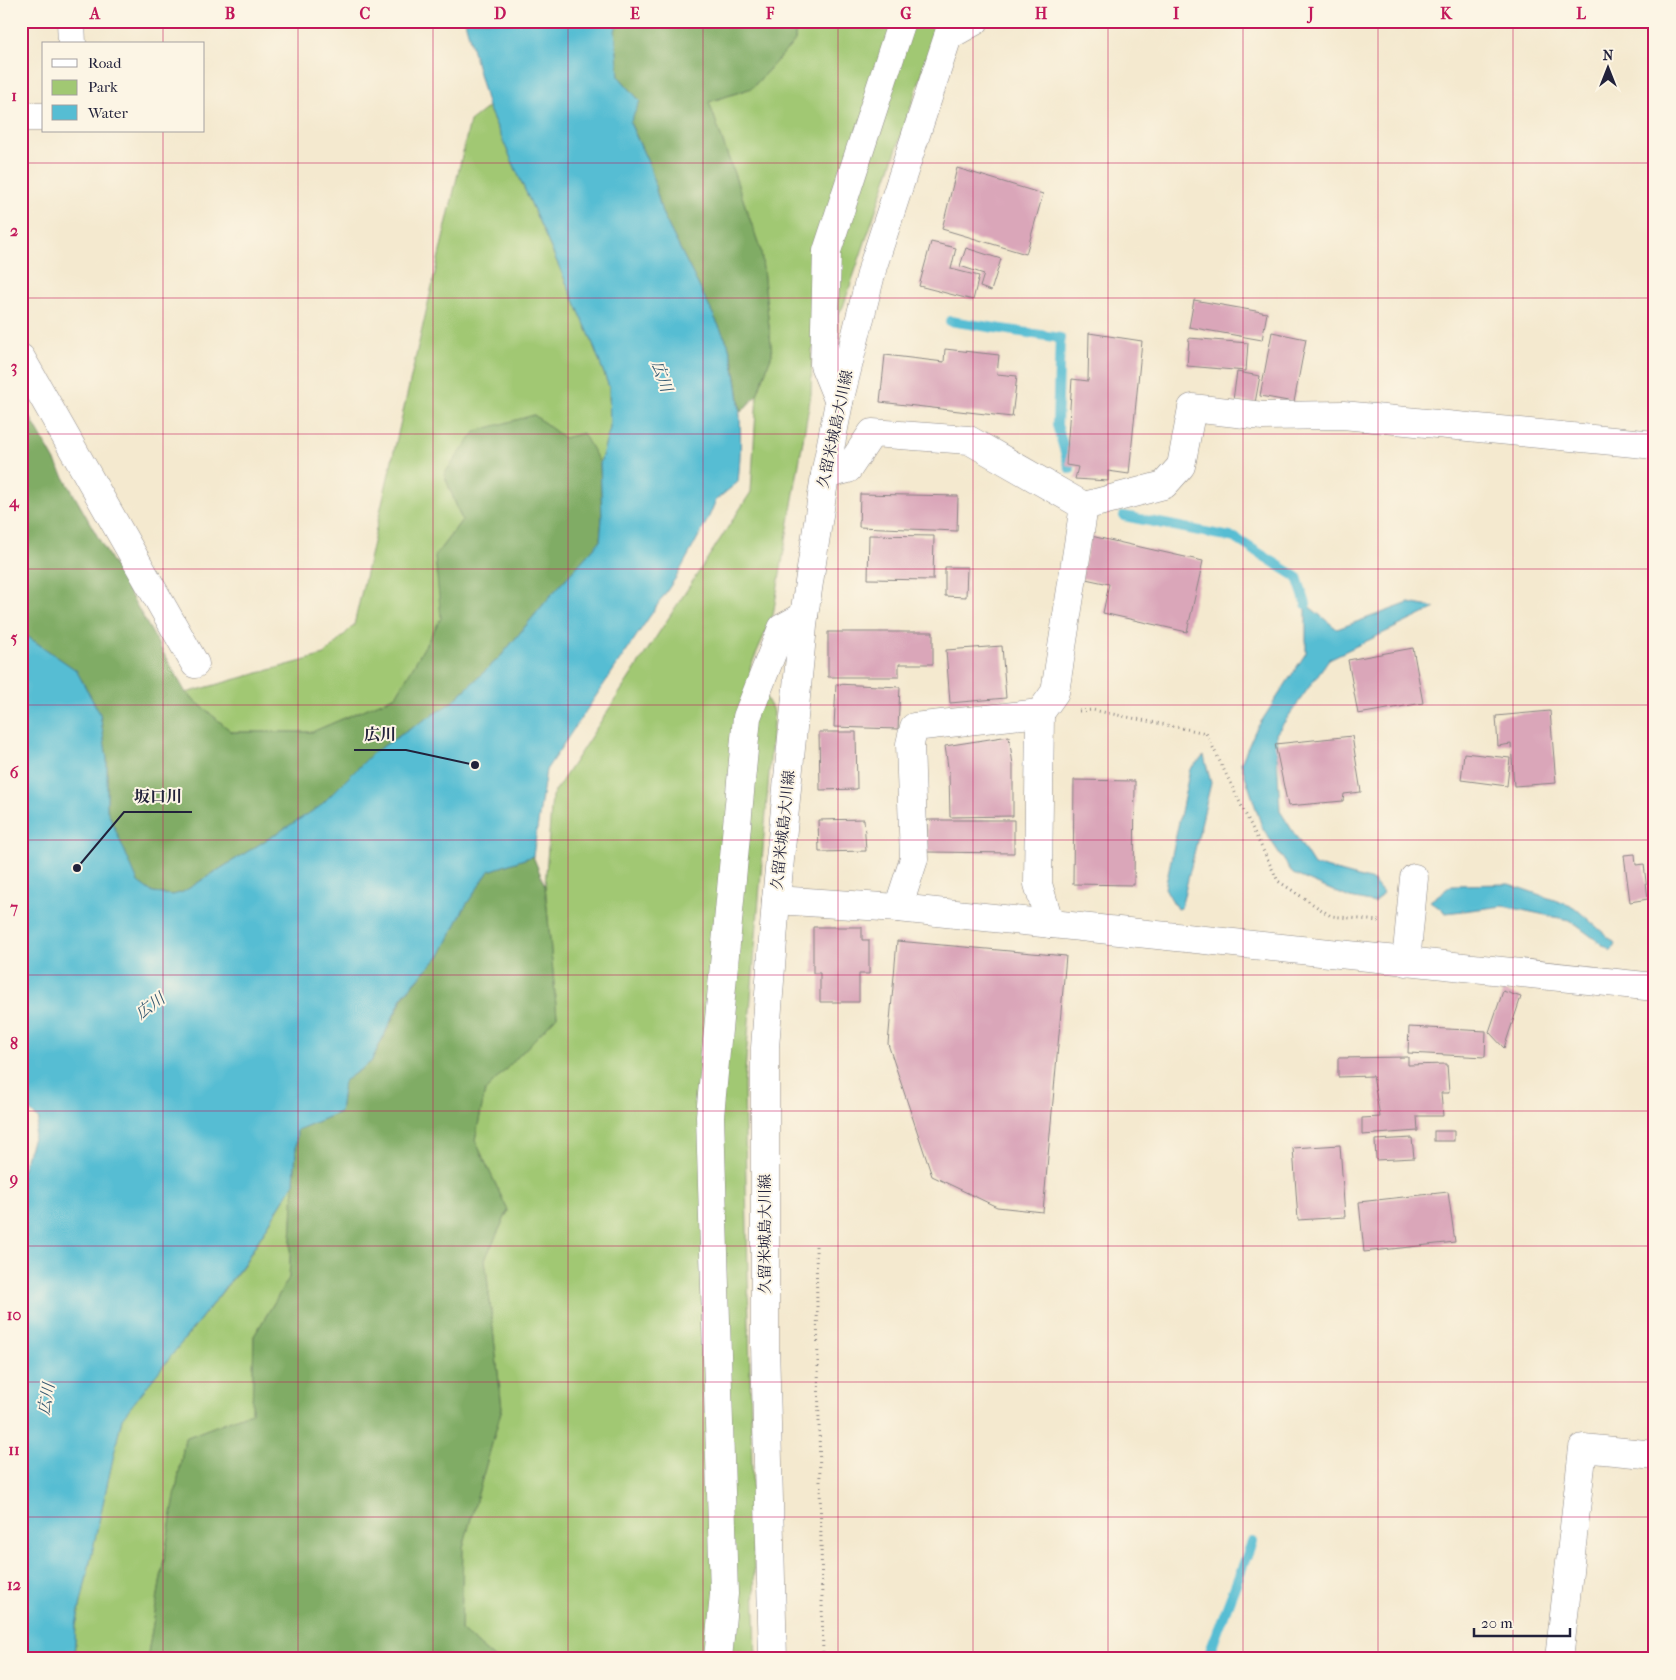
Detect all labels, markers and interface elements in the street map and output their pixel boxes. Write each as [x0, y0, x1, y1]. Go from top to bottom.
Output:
text: A [89, 4, 101, 23]
text: B [225, 4, 235, 23]
text: C [360, 4, 371, 23]
text: D [494, 4, 506, 23]
text: E [630, 4, 640, 23]
text: F [765, 4, 775, 23]
text: G [900, 4, 912, 23]
text: H [1035, 4, 1048, 23]
text: I [1173, 4, 1180, 23]
text: J [1306, 4, 1314, 24]
text: K [1440, 4, 1453, 23]
text: L [1576, 4, 1586, 23]
legend [42, 42, 205, 132]
north arrow [1584, 42, 1634, 92]
text: N [1603, 47, 1614, 64]
text: Road [88, 54, 122, 72]
text: Park [88, 78, 118, 96]
text: 1 [11, 86, 17, 105]
text: Water [87, 104, 128, 122]
text: 2 [10, 221, 18, 240]
text: 3 [11, 357, 17, 377]
water label: 広川 [648, 358, 677, 396]
street label: 久留米城島大川線 [814, 368, 856, 490]
text: 4 [8, 492, 20, 512]
text: 5 [11, 628, 18, 647]
callout: 広川 [354, 719, 406, 750]
text: 広川 [364, 725, 396, 744]
text: 6 [10, 763, 19, 782]
street label: 久留米城島大川線 [768, 769, 798, 891]
callout: 坂口川 [124, 781, 192, 812]
text: 坂口川 [134, 787, 182, 806]
text: 7 [9, 898, 18, 917]
water label: 広川 [131, 988, 170, 1023]
text: 8 [10, 1034, 18, 1053]
text: 9 [9, 1169, 18, 1189]
street label: 久留米城島大川線 [756, 1174, 774, 1294]
text: 10 [7, 1305, 21, 1324]
water label: 広川 [34, 1380, 58, 1416]
text: 11 [8, 1440, 20, 1459]
text: 12 [7, 1575, 21, 1594]
scale bar [1474, 1605, 1570, 1637]
text: 20 m [1481, 1614, 1513, 1632]

